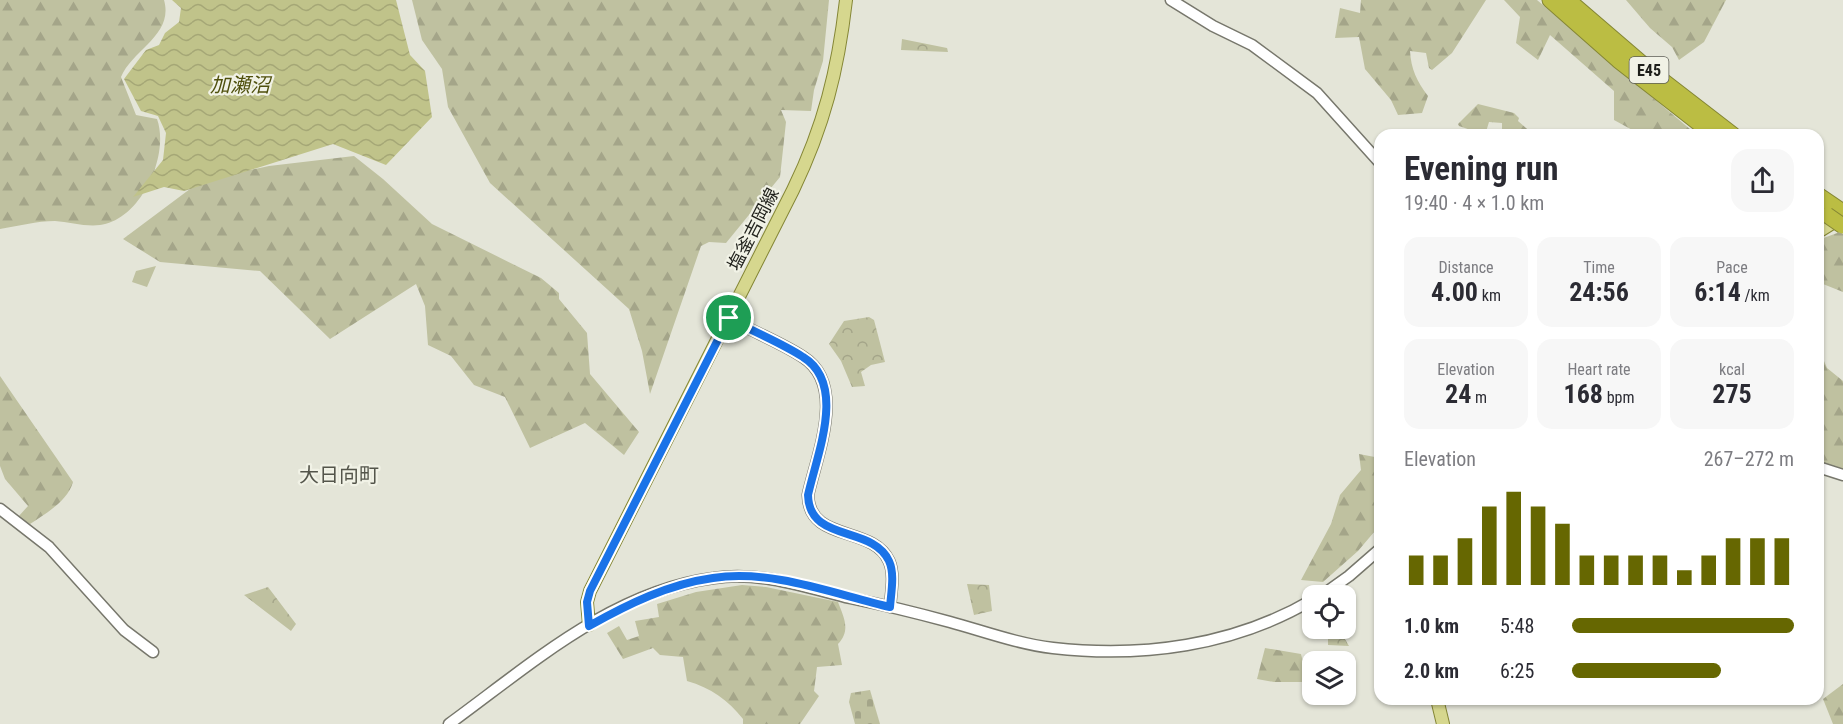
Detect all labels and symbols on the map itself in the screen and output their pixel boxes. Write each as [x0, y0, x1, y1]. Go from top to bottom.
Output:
road number: E45 [1630, 57, 1668, 83]
water label: 加瀬沼 [210, 73, 273, 97]
street label: 塩釜吉岡線 [723, 184, 783, 274]
pin [703, 292, 754, 343]
district label: 大日向町 [299, 463, 379, 487]

